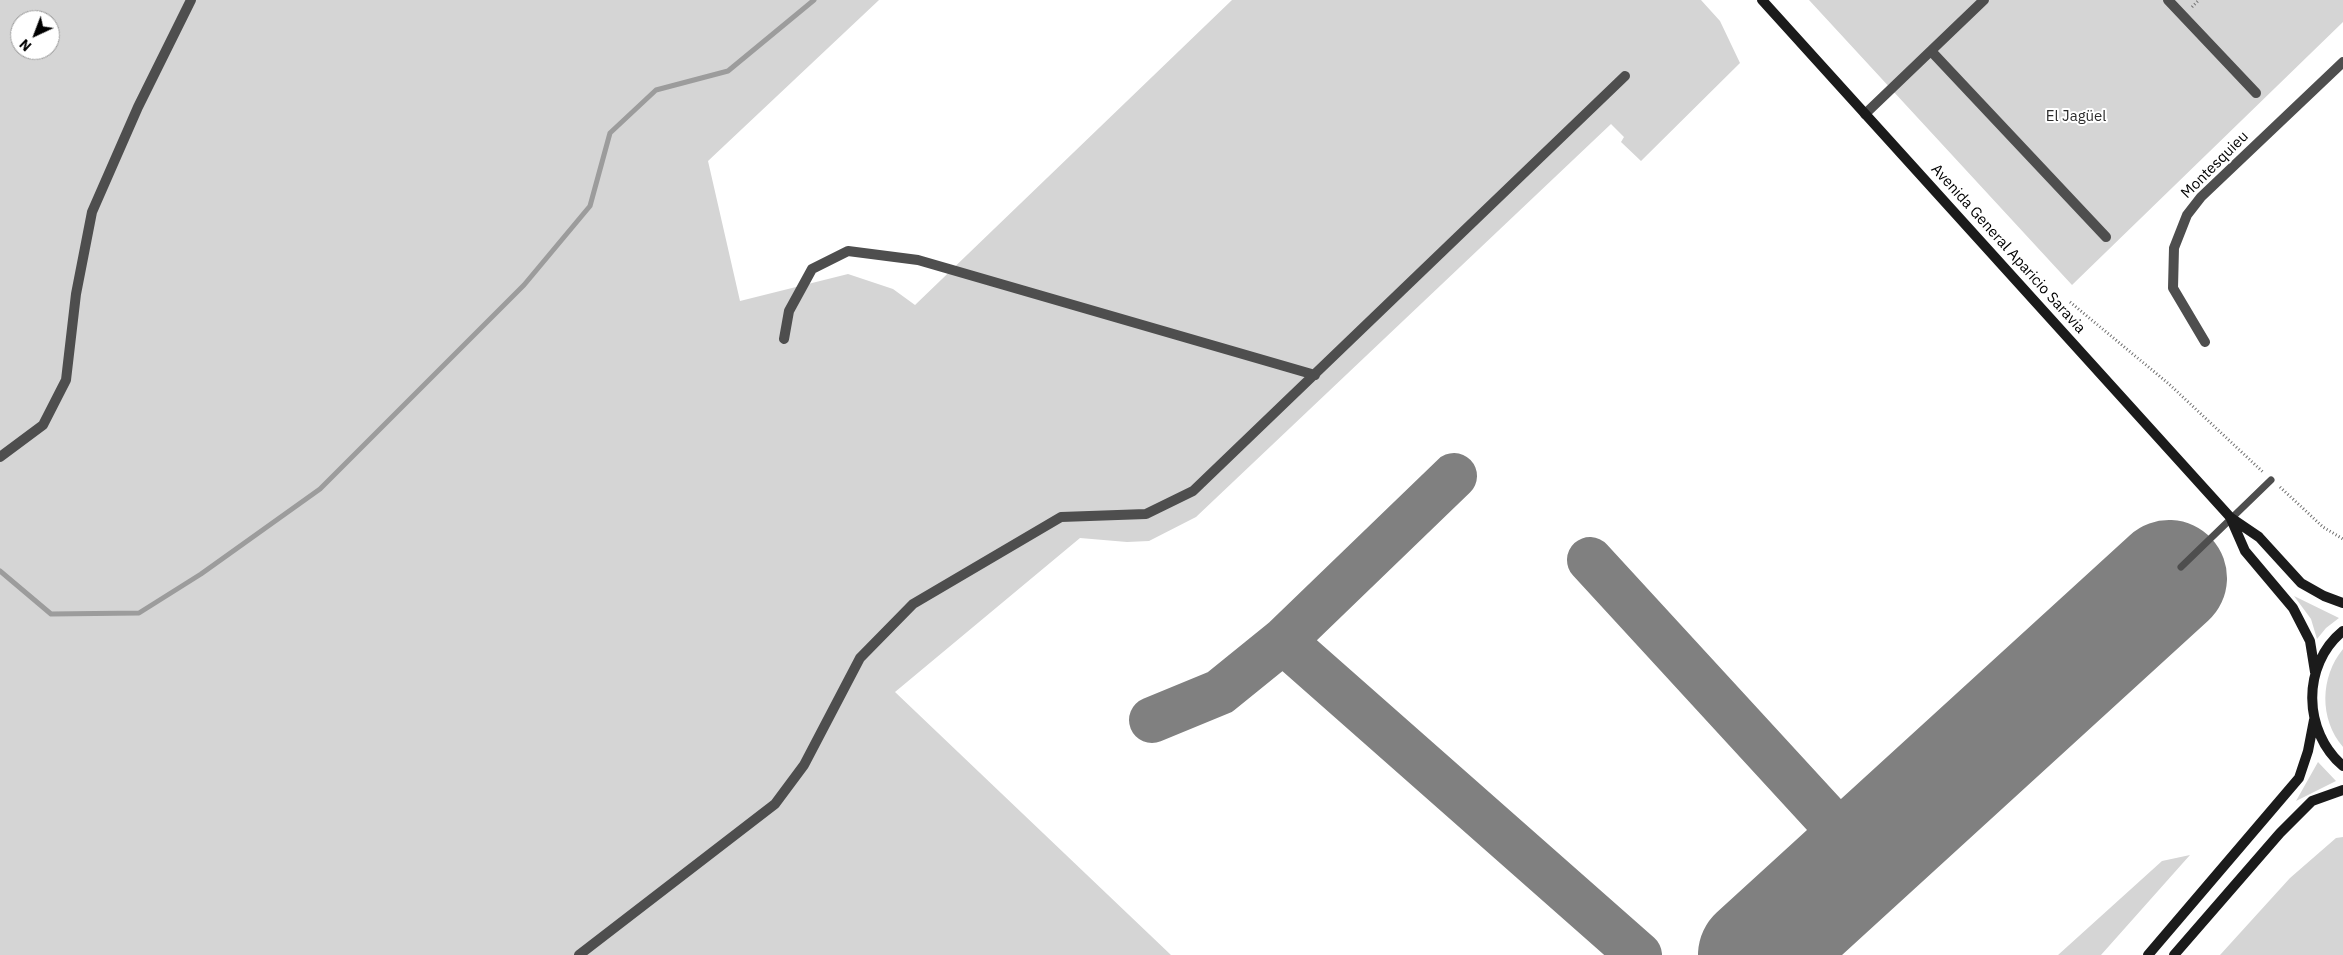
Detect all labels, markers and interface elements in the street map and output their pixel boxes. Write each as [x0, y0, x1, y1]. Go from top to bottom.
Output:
north arrow [10, 10, 60, 60]
text: N [16, 35, 35, 55]
park label: El Jagüel [2046, 108, 2106, 126]
street label: Montesquieu [2178, 128, 2252, 202]
street label: Avenida General Aparicio Saravia [1927, 161, 2089, 337]

